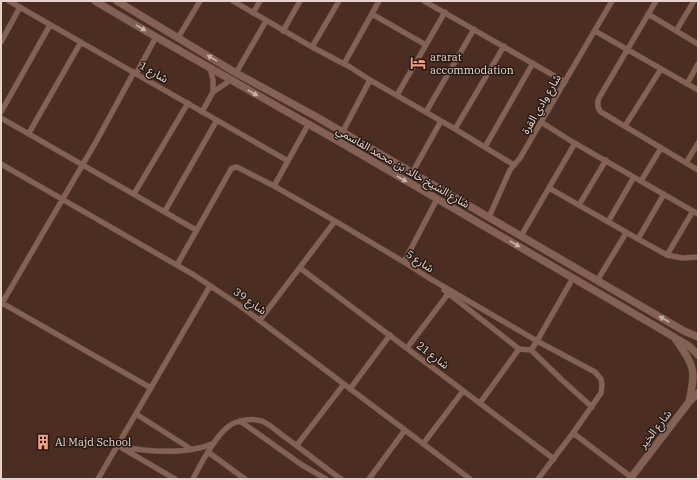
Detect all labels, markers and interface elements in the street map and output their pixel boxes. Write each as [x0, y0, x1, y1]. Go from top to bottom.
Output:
one-way arrow [135, 25, 147, 32]
place label: ararat accommodation [430, 50, 514, 77]
one-way arrow [207, 54, 217, 62]
hotel icon: ararat accommodation [409, 54, 427, 72]
street label: شارع 1 [137, 58, 171, 87]
street label: شارع وادي القرة [518, 71, 566, 138]
one-way arrow [247, 90, 259, 97]
street label: شارع الشيخ خالد بن محمد القاسمي [332, 123, 473, 213]
one-way arrow [397, 175, 407, 183]
one-way arrow [509, 241, 521, 248]
street label: شارع 5 [403, 247, 437, 276]
street label: شارع 39 [230, 285, 270, 318]
one-way arrow [658, 316, 670, 323]
street label: شارع 21 [413, 338, 452, 373]
street label: شارع الخير [635, 407, 675, 452]
building icon: Al Majd School [34, 433, 52, 451]
place label: Al Majd School [55, 435, 131, 449]

